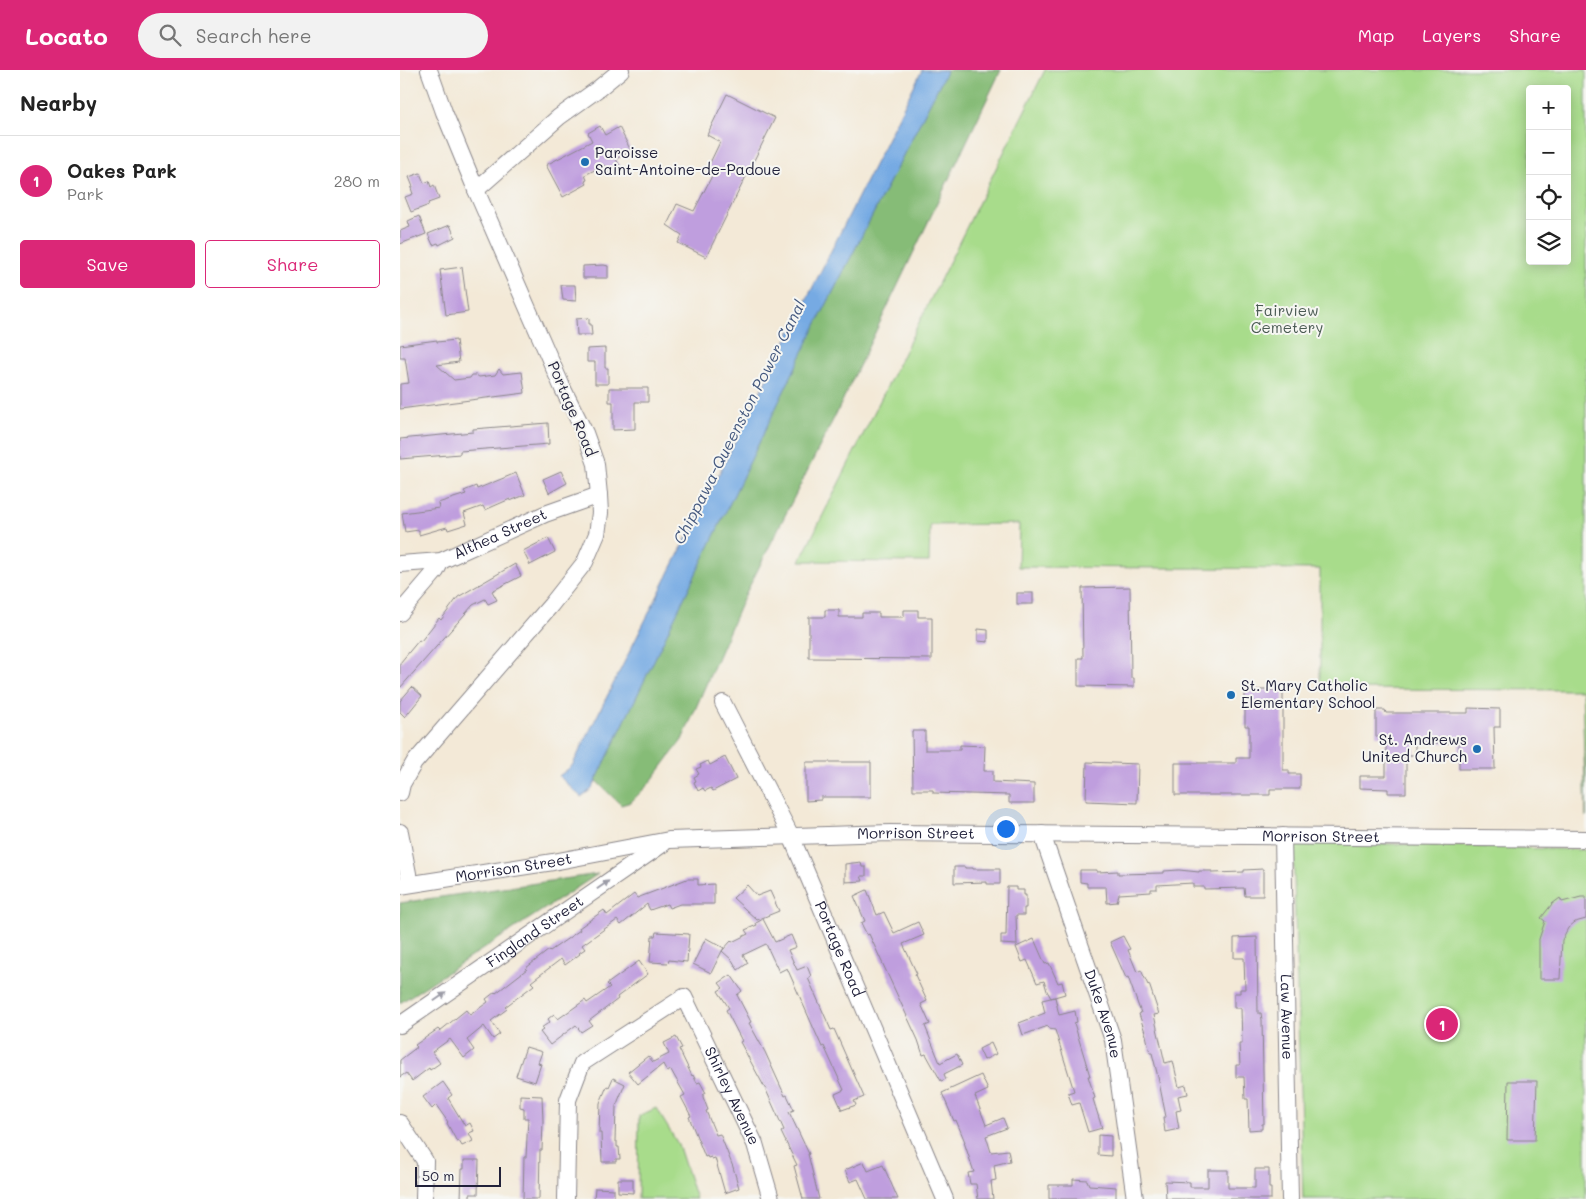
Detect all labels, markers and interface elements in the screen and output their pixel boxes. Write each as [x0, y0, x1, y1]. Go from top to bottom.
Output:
search box [138, 13, 488, 58]
text: Locato [25, 20, 108, 51]
icon: search [156, 21, 184, 49]
text: Search here [196, 23, 311, 48]
text: Map [1358, 23, 1394, 47]
text: Layers [1422, 23, 1481, 47]
text: Share [1509, 23, 1561, 47]
map controls [1526, 85, 1571, 265]
button: + [1526, 85, 1571, 130]
text: Nearby [20, 89, 97, 116]
button: − [1526, 130, 1571, 175]
place label: Paroisse Saint-Antoine-de-Padoue [595, 142, 781, 179]
marker: Paroisse Saint-Antoine-de-Padoue [579, 156, 591, 168]
text: Oakes Park [67, 158, 177, 183]
text: 1 [32, 170, 40, 191]
text: 280 m [334, 170, 380, 191]
button: locate [1526, 175, 1571, 220]
text: Park [67, 183, 103, 204]
button: layers [1526, 220, 1571, 265]
button: Save [20, 240, 195, 288]
button: Share [205, 240, 380, 288]
water label: Chippawa-Queenston Power Canal [668, 296, 810, 547]
park label: Fairview Cemetery [1251, 300, 1323, 337]
street label: Portage Road [544, 358, 602, 459]
street label: Althea Street [450, 504, 550, 563]
place label: St. Mary Catholic Elementary School [1241, 675, 1376, 712]
marker: St. Mary Catholic Elementary School [1225, 689, 1237, 701]
place label: St. Andrews United Church [1362, 729, 1467, 766]
marker: St. Andrews United Church [1471, 743, 1483, 755]
your location [993, 816, 1019, 842]
street label: Morrison Street [857, 822, 975, 843]
street label: Morrison Street [1262, 825, 1380, 846]
street label: Morrison Street [454, 848, 573, 886]
one-way arrow [596, 880, 610, 890]
street label: Fingland Street [482, 891, 587, 972]
street label: Portage Road [811, 898, 869, 999]
street label: Duke Avenue [1080, 966, 1126, 1059]
street label: Law Avenue [1277, 974, 1298, 1060]
one-way arrow [433, 992, 447, 1002]
pin: 1 [1426, 1005, 1458, 1043]
street label: Shirley Avenue [700, 1043, 765, 1148]
scale bar [415, 1164, 501, 1187]
text: 50 m [422, 1166, 454, 1185]

